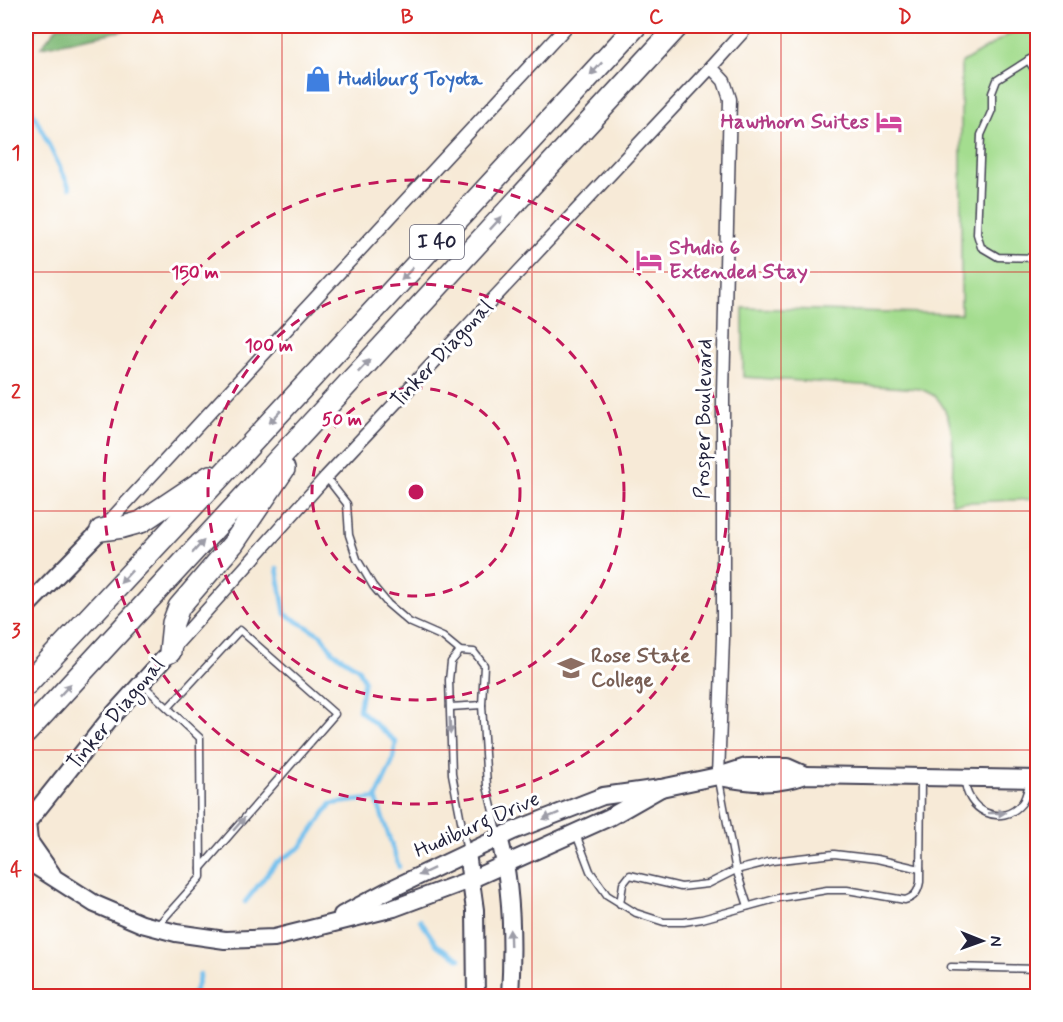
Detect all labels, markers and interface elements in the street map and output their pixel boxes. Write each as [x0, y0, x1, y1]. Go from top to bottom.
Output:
text: A [151, 4, 165, 31]
text: B [401, 4, 414, 31]
text: C [649, 4, 664, 31]
text: D [898, 4, 912, 31]
one-way arrow [590, 61, 604, 75]
shop icon: Hudiburg Toyota [303, 64, 333, 94]
place label: Hudiburg Toyota [338, 65, 484, 95]
hotel icon: Hawthorn Suites [874, 107, 904, 137]
place label: Hawthorn Suites [720, 108, 870, 136]
text: 1 [12, 140, 20, 167]
one-way arrow [489, 216, 503, 230]
road number: I 40 [410, 225, 464, 259]
place label: Studio 6 Extended Stay [669, 234, 808, 286]
hotel icon: Studio 6 Extended Stay [634, 245, 664, 275]
text: 150 m [171, 261, 219, 285]
one-way arrow [401, 267, 415, 281]
street label: Tinker Diagonal [385, 294, 500, 415]
text: 100 m [245, 334, 293, 358]
street label: Prosper Boulevard [689, 339, 719, 499]
one-way arrow [357, 360, 371, 374]
text: 2 [11, 379, 21, 406]
text: 50 m [322, 408, 362, 432]
one-way arrow [268, 410, 282, 425]
centre of rings [406, 482, 426, 502]
one-way arrow [191, 540, 204, 555]
one-way arrow [120, 570, 134, 584]
text: 3 [11, 618, 21, 645]
place label: Rose State College [591, 642, 691, 694]
street label: Tinker Diagonal [61, 652, 172, 777]
school or university icon: Rose State College [556, 653, 586, 683]
one-way arrow [58, 683, 71, 698]
one-way arrow [446, 717, 455, 736]
street label: Hudiburg Drive [410, 785, 545, 867]
one-way arrow [987, 808, 1006, 817]
one-way arrow [542, 812, 560, 821]
one-way arrow [233, 816, 246, 832]
text: 4 [10, 857, 22, 884]
one-way arrow [417, 868, 434, 877]
north arrow [952, 911, 1012, 971]
one-way arrow [505, 929, 515, 948]
text: N [985, 936, 1006, 947]

